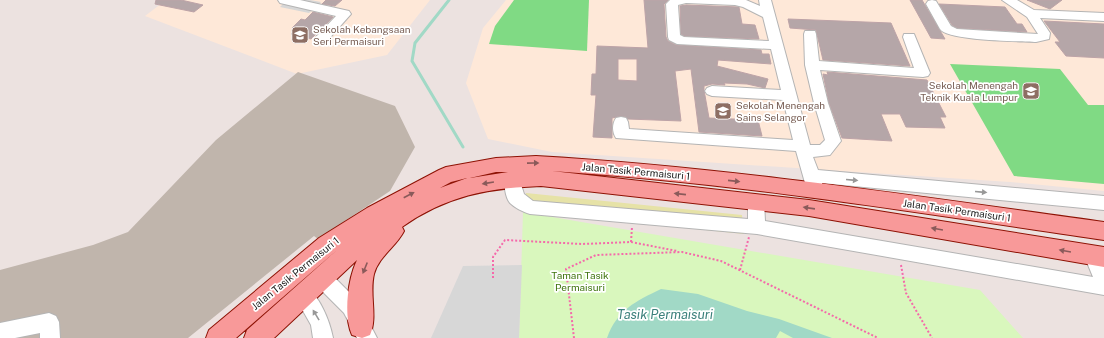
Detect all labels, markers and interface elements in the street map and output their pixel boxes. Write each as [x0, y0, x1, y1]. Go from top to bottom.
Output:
place label: Sekolah Kebangsaan Seri Permaisuri [313, 23, 411, 47]
school or university icon: Sekolah Kebangsaan Seri Permaisuri [290, 25, 310, 45]
place label: Sekolah Menengah Teknik Kuala Lumpur [920, 79, 1018, 103]
school or university icon: Sekolah Menengah Teknik Kuala Lumpur [1021, 81, 1041, 101]
place label: Sekolah Menengah Sains Selangor [736, 99, 825, 123]
school or university icon: Sekolah Menengah Sains Selangor [713, 101, 733, 121]
one-way arrow [527, 160, 540, 166]
street label: Jalan Tasik Permaisuri 1 [581, 160, 691, 182]
one-way arrow [728, 177, 740, 184]
one-way arrow [846, 177, 858, 183]
one-way arrow [482, 180, 494, 186]
one-way arrow [975, 188, 987, 195]
one-way arrow [674, 190, 686, 197]
one-way arrow [403, 192, 415, 198]
street label: Jalan Tasik Permaisuri 1 [902, 196, 1012, 224]
one-way arrow [803, 205, 815, 211]
one-way arrow [931, 226, 943, 232]
street label: Jalan Tasik Permaisuri 1 [249, 234, 341, 312]
one-way arrow [1059, 248, 1072, 254]
one-way arrow [361, 263, 367, 275]
park label: Taman Tasik Permaisuri [551, 269, 609, 293]
water label: Tasik Permaisuri [617, 307, 714, 322]
one-way arrow [312, 309, 319, 321]

